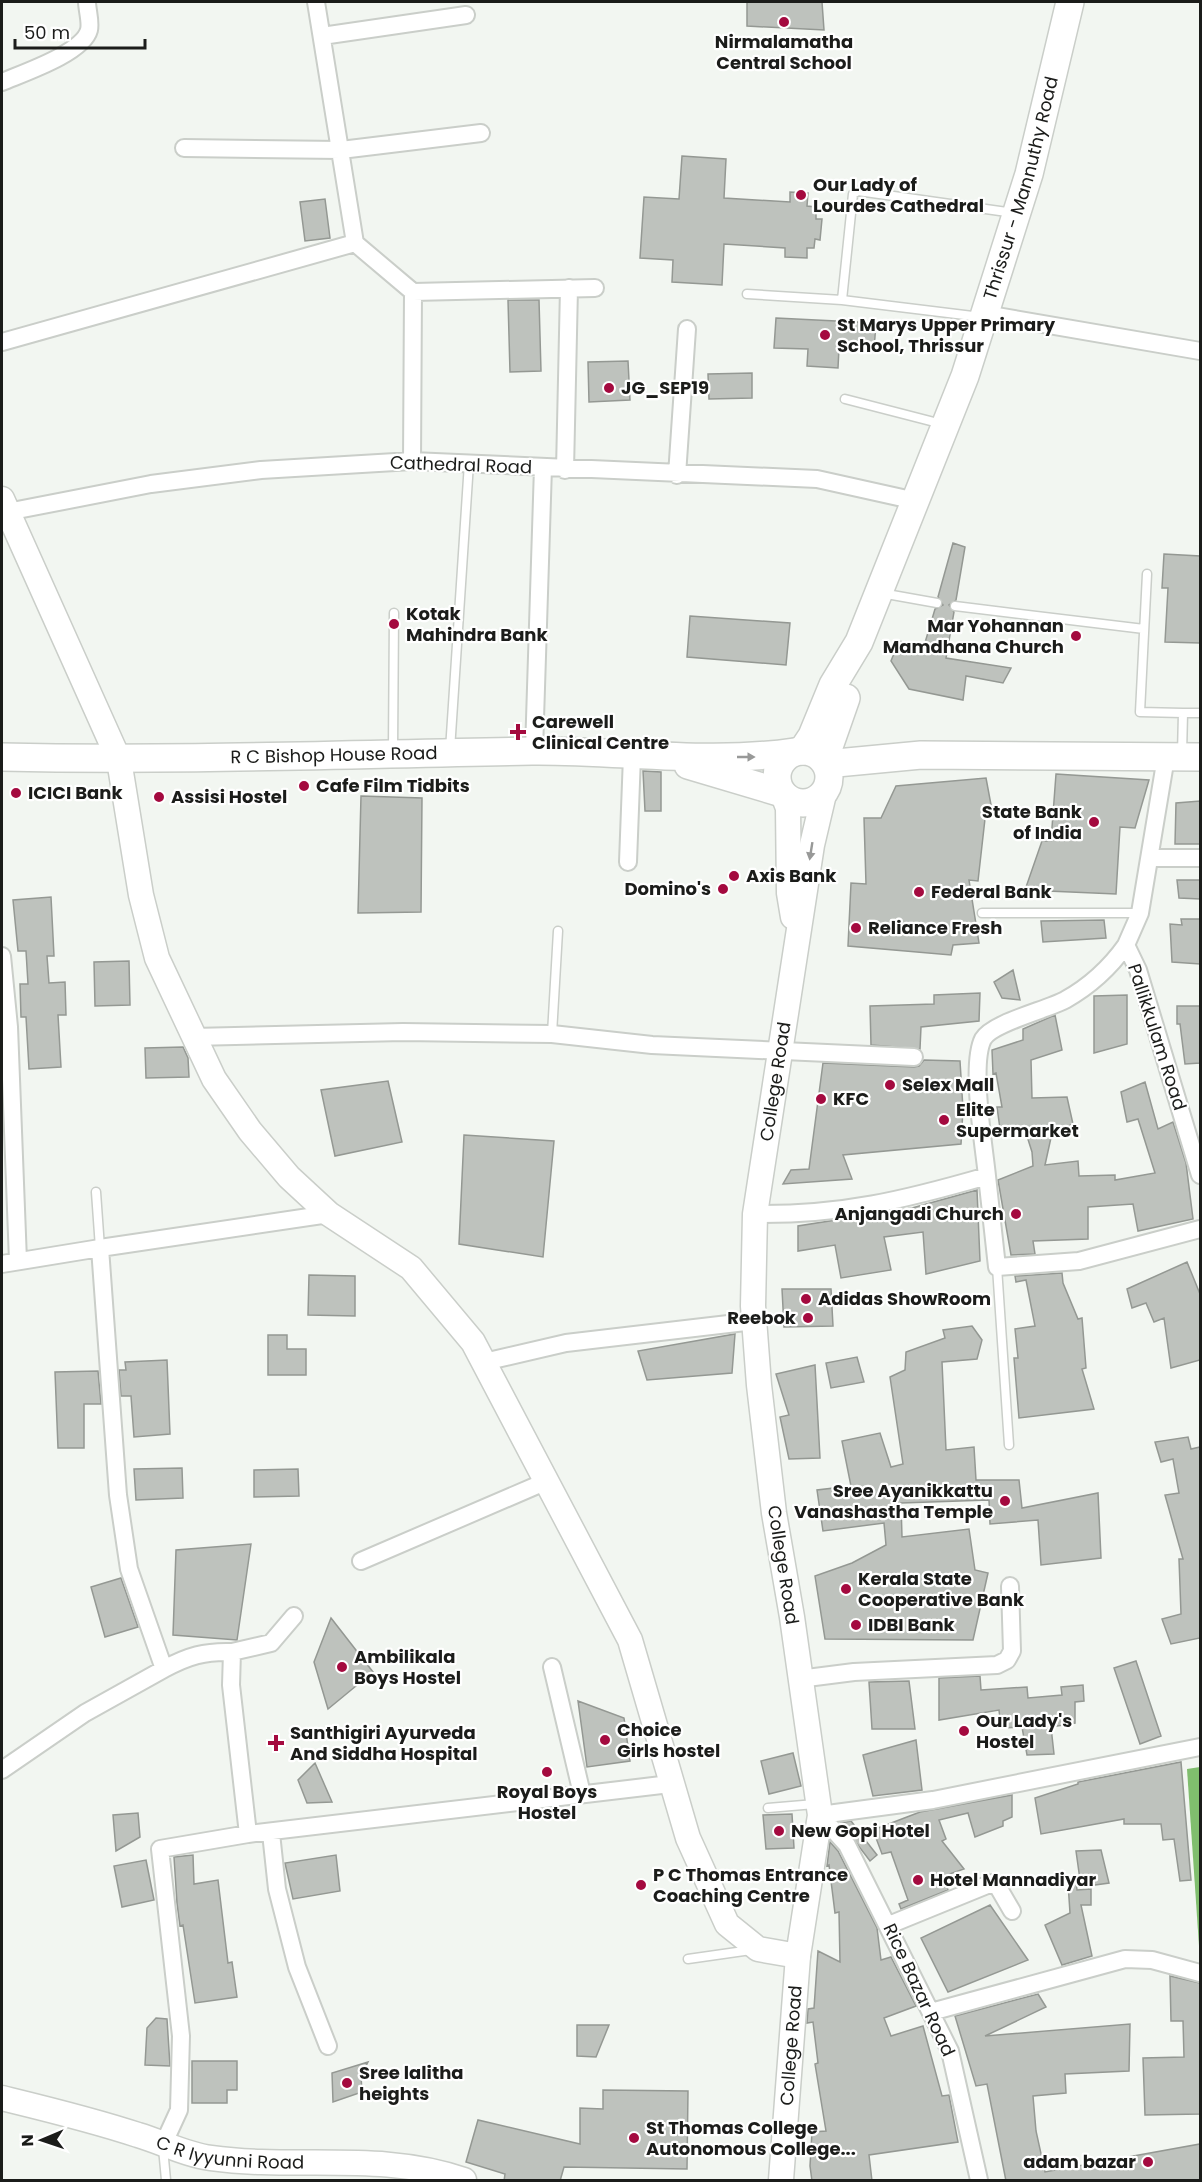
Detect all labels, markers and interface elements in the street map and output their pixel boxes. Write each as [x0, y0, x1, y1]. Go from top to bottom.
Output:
scale bar [15, 12, 146, 50]
marker: Nirmalamatha Central School [777, 15, 791, 29]
text: 50 m [24, 20, 70, 45]
place label: Nirmalamatha Central School [715, 29, 853, 75]
street label: Thrissur - Mannuthy Road [977, 74, 1064, 303]
place label: Our Lady of Lourdes Cathedral [813, 172, 984, 218]
marker: Our Lady of Lourdes Cathedral [794, 188, 808, 202]
place label: St Marys Upper Primary School, Thrissur [837, 312, 1056, 358]
marker: St Marys Upper Primary School, Thrissur [818, 328, 832, 342]
place label: JG_SEP19 [621, 375, 709, 400]
marker: JG_SEP19 [602, 381, 616, 395]
street label: Cathedral Road [389, 450, 533, 479]
place label: Kotak Mahindra Bank [406, 601, 548, 647]
place label: Mar Yohannan Mamdhana Church [883, 613, 1064, 659]
marker: Kotak Mahindra Bank [387, 617, 401, 631]
marker: Mar Yohannan Mamdhana Church [1069, 629, 1083, 643]
place label: Carewell Clinical Centre [532, 709, 669, 755]
marker: Carewell Clinical Centre [509, 723, 527, 741]
street label: R C Bishop House Road [230, 740, 438, 769]
one-way arrow [737, 752, 756, 762]
place label: Cafe Film Tidbits [316, 773, 470, 798]
marker: Cafe Film Tidbits [297, 779, 311, 793]
place label: ICICI Bank [28, 780, 123, 805]
place label: Assisi Hostel [171, 784, 287, 809]
marker: ICICI Bank [9, 786, 23, 800]
marker: Assisi Hostel [152, 790, 166, 804]
place label: State Bank of India [982, 799, 1083, 845]
marker: State Bank of India [1087, 815, 1101, 829]
one-way arrow [806, 842, 815, 861]
place label: Axis Bank [746, 863, 837, 888]
marker: Axis Bank [727, 869, 741, 883]
place label: Domino's [624, 876, 711, 901]
place label: Federal Bank [931, 879, 1053, 904]
marker: Domino's [716, 882, 730, 896]
marker: Federal Bank [912, 885, 926, 899]
place label: Reliance Fresh [868, 915, 1002, 940]
marker: Reliance Fresh [849, 921, 863, 935]
street label: Pallikkulam Road [1122, 960, 1193, 1113]
street label: College Road [753, 1020, 797, 1143]
place label: Selex Mall [902, 1072, 994, 1097]
marker: Selex Mall [883, 1078, 897, 1092]
place label: KFC [833, 1086, 869, 1111]
marker: KFC [814, 1092, 828, 1106]
place label: Elite Supermarket [956, 1097, 1079, 1143]
marker: Elite Supermarket [937, 1113, 951, 1127]
place label: Anjangadi Church [834, 1201, 1004, 1226]
marker: Anjangadi Church [1009, 1207, 1023, 1221]
place label: Adidas ShowRoom [818, 1286, 991, 1311]
marker: Adidas ShowRoom [799, 1292, 813, 1306]
place label: Reebok [727, 1305, 797, 1330]
marker: Reebok [801, 1311, 815, 1325]
place label: Sree Ayanikkattu Vanashastha Temple [794, 1478, 993, 1524]
marker: Sree Ayanikkattu Vanashastha Temple [998, 1494, 1012, 1508]
street label: College Road [762, 1504, 805, 1626]
place label: Kerala State Cooperative Bank [858, 1566, 1025, 1612]
marker: Kerala State Cooperative Bank [839, 1582, 853, 1596]
place label: IDBI Bank [868, 1612, 956, 1637]
marker: IDBI Bank [849, 1618, 863, 1632]
place label: Ambilikala Boys Hostel [354, 1644, 461, 1690]
marker: Ambilikala Boys Hostel [335, 1660, 349, 1674]
place label: Our Lady's Hostel [976, 1708, 1072, 1754]
place label: Choice Girls hostel [617, 1717, 720, 1763]
place label: Santhigiri Ayurveda And Siddha Hospital [290, 1720, 477, 1766]
marker: Our Lady's Hostel [957, 1724, 971, 1738]
marker: Choice Girls hostel [598, 1733, 612, 1747]
marker: Santhigiri Ayurveda And Siddha Hospital [267, 1734, 285, 1752]
marker: Royal Boys Hostel [540, 1765, 554, 1779]
place label: Royal Boys Hostel [497, 1779, 597, 1825]
place label: New Gopi Hotel [791, 1818, 930, 1843]
marker: New Gopi Hotel [772, 1824, 786, 1838]
place label: P C Thomas Entrance Coaching Centre [653, 1862, 848, 1908]
place label: Hotel Mannadiyar [930, 1867, 1097, 1892]
marker: Hotel Mannadiyar [911, 1873, 925, 1887]
marker: P C Thomas Entrance Coaching Centre [634, 1878, 648, 1892]
street label: Rice Bazar Road [878, 1919, 961, 2060]
street label: College Road [774, 1984, 808, 2106]
place label: Sree lalitha heights [359, 2060, 464, 2106]
marker: Sree lalitha heights [340, 2076, 354, 2090]
north arrow [12, 2110, 72, 2170]
place label: St Thomas College Autonomous College... [646, 2115, 856, 2161]
street label: C R Iyyunni Road [153, 2129, 304, 2175]
marker: St Thomas College Autonomous College... [627, 2131, 641, 2145]
text: N [16, 2134, 39, 2147]
place label: adam bazar [1023, 2149, 1136, 2174]
marker: adam bazar [1141, 2155, 1155, 2169]

